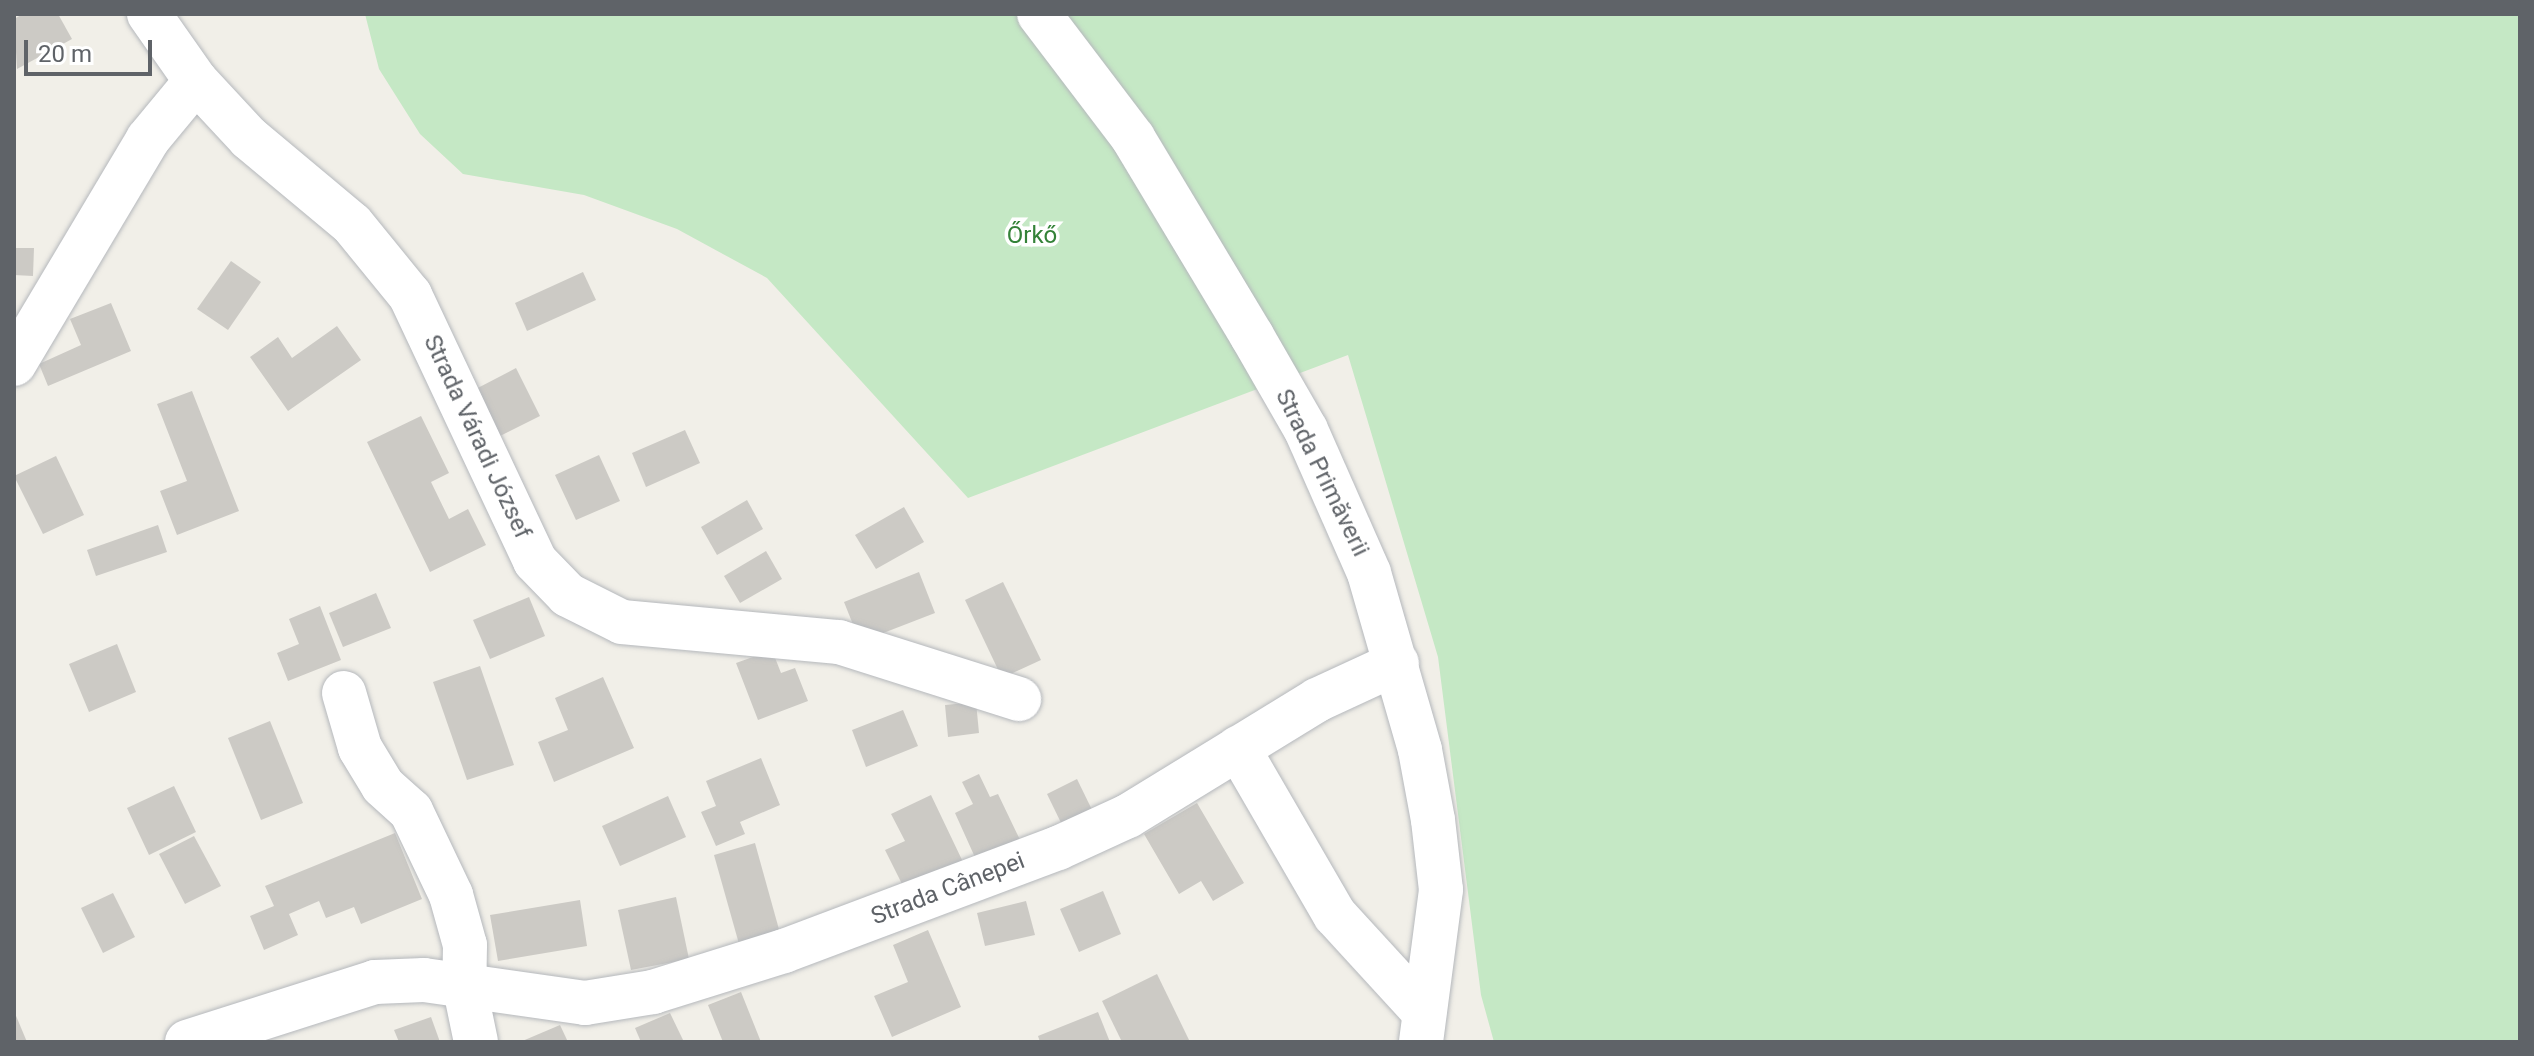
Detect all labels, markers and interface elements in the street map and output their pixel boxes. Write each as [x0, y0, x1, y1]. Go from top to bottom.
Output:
scale bar [28, 24, 156, 74]
text: 20 m [38, 40, 92, 68]
park label: Őrkő [1007, 222, 1057, 250]
street label: Strada Váradi József [417, 331, 537, 543]
street label: Strada Primăverii [1269, 385, 1375, 561]
street label: Strada Cânepei [867, 847, 1029, 931]

